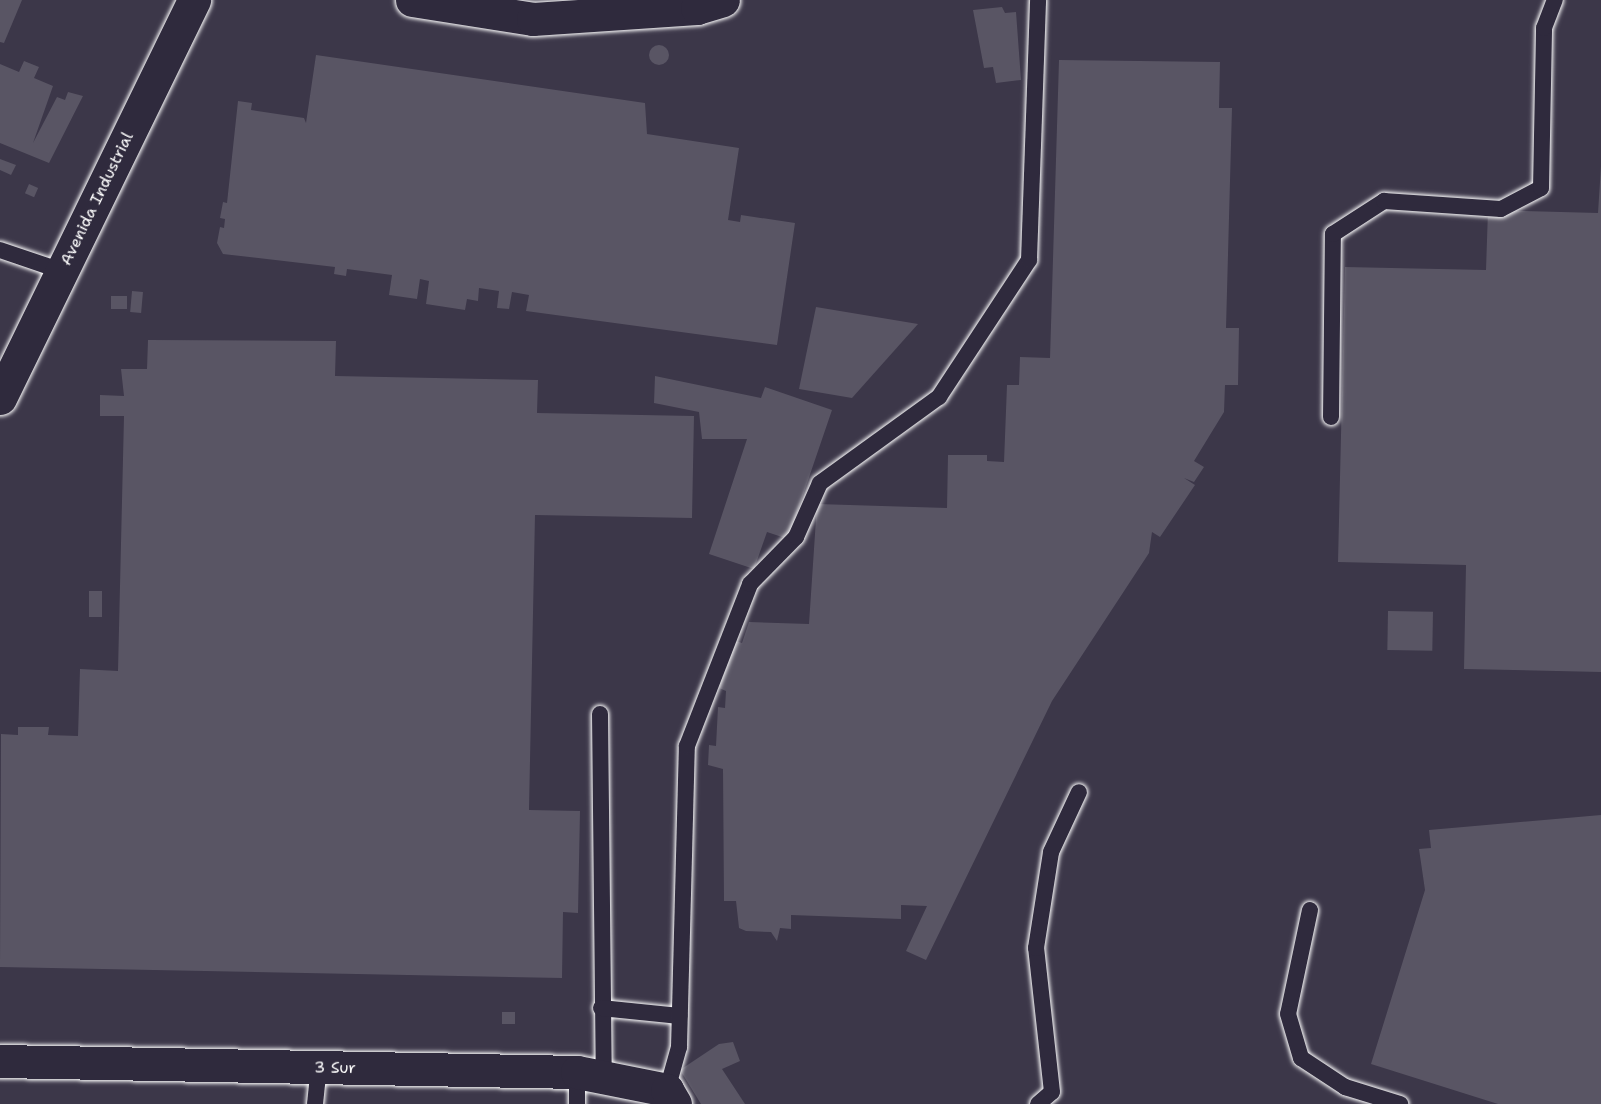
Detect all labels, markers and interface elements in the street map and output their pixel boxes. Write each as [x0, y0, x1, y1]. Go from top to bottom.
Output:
street label: Avenida Industrial [56, 129, 138, 269]
street label: 3 Sur [314, 1058, 356, 1078]

